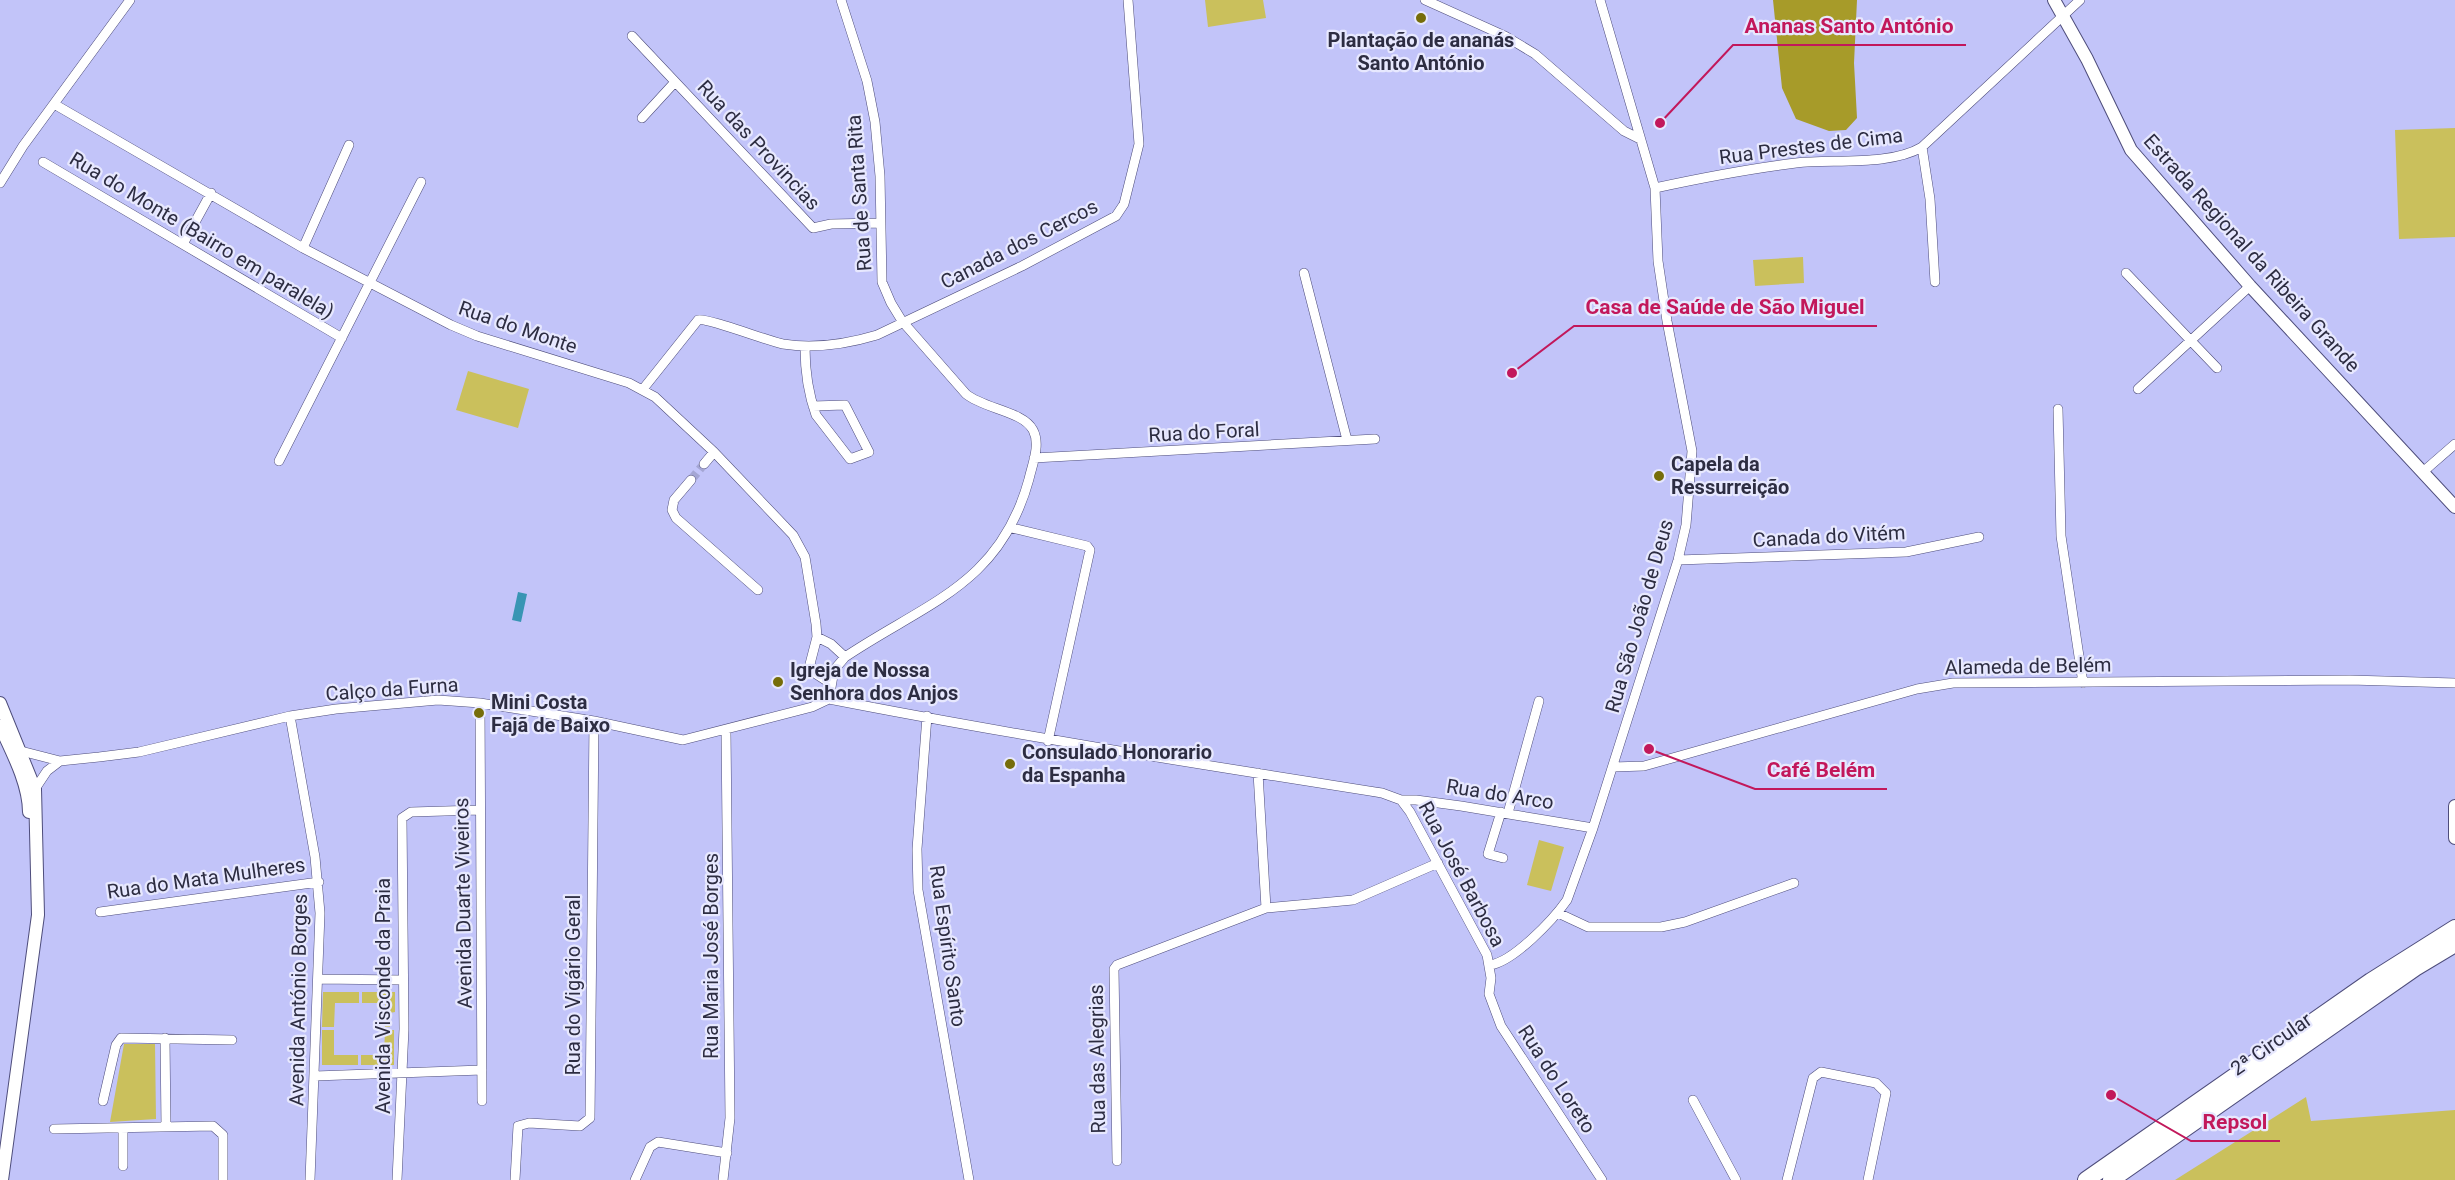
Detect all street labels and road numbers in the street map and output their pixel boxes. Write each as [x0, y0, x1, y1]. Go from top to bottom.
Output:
street label: Rua das Provincias [693, 75, 825, 215]
street label: Rua de Santa Rita [842, 114, 876, 272]
street label: Rua Prestes de Cima [1718, 123, 1904, 169]
street label: Estrada Regional da Ribeira Grande [2139, 129, 2365, 377]
street label: Rua do Monte (Bairro em paralela) [65, 146, 339, 324]
street label: Canada dos Cercos [936, 194, 1102, 294]
street label: Rua do Monte [456, 295, 580, 359]
street label: Rua do Foral [1148, 417, 1260, 447]
street label: Rua São João de Deus [1600, 517, 1678, 715]
street label: Canada do Vitém [1752, 520, 1906, 552]
street label: Alameda de Belém [1944, 653, 2112, 679]
street label: Calço da Furna [325, 672, 459, 706]
street label: Rua do Arco [1445, 774, 1555, 814]
street label: Avenida Duarte Viveiros [449, 797, 477, 1009]
street label: Rua José Barbosa [1413, 797, 1511, 951]
street label: Rua do Mata Mulheres [105, 852, 307, 904]
street label: Rua Maria José Borges [699, 853, 723, 1059]
street label: Rua Espírito Santo [925, 864, 971, 1028]
street label: Avenida Visconde da Praia [371, 878, 395, 1114]
street label: Avenida António Borges [284, 894, 312, 1106]
street label: Rua do Vigário Geral [561, 895, 585, 1075]
street label: Rua das Alegrias [1084, 984, 1110, 1134]
street label: 2ª Circular [2226, 1007, 2316, 1081]
street label: Rua do Loreto [1513, 1020, 1601, 1138]

